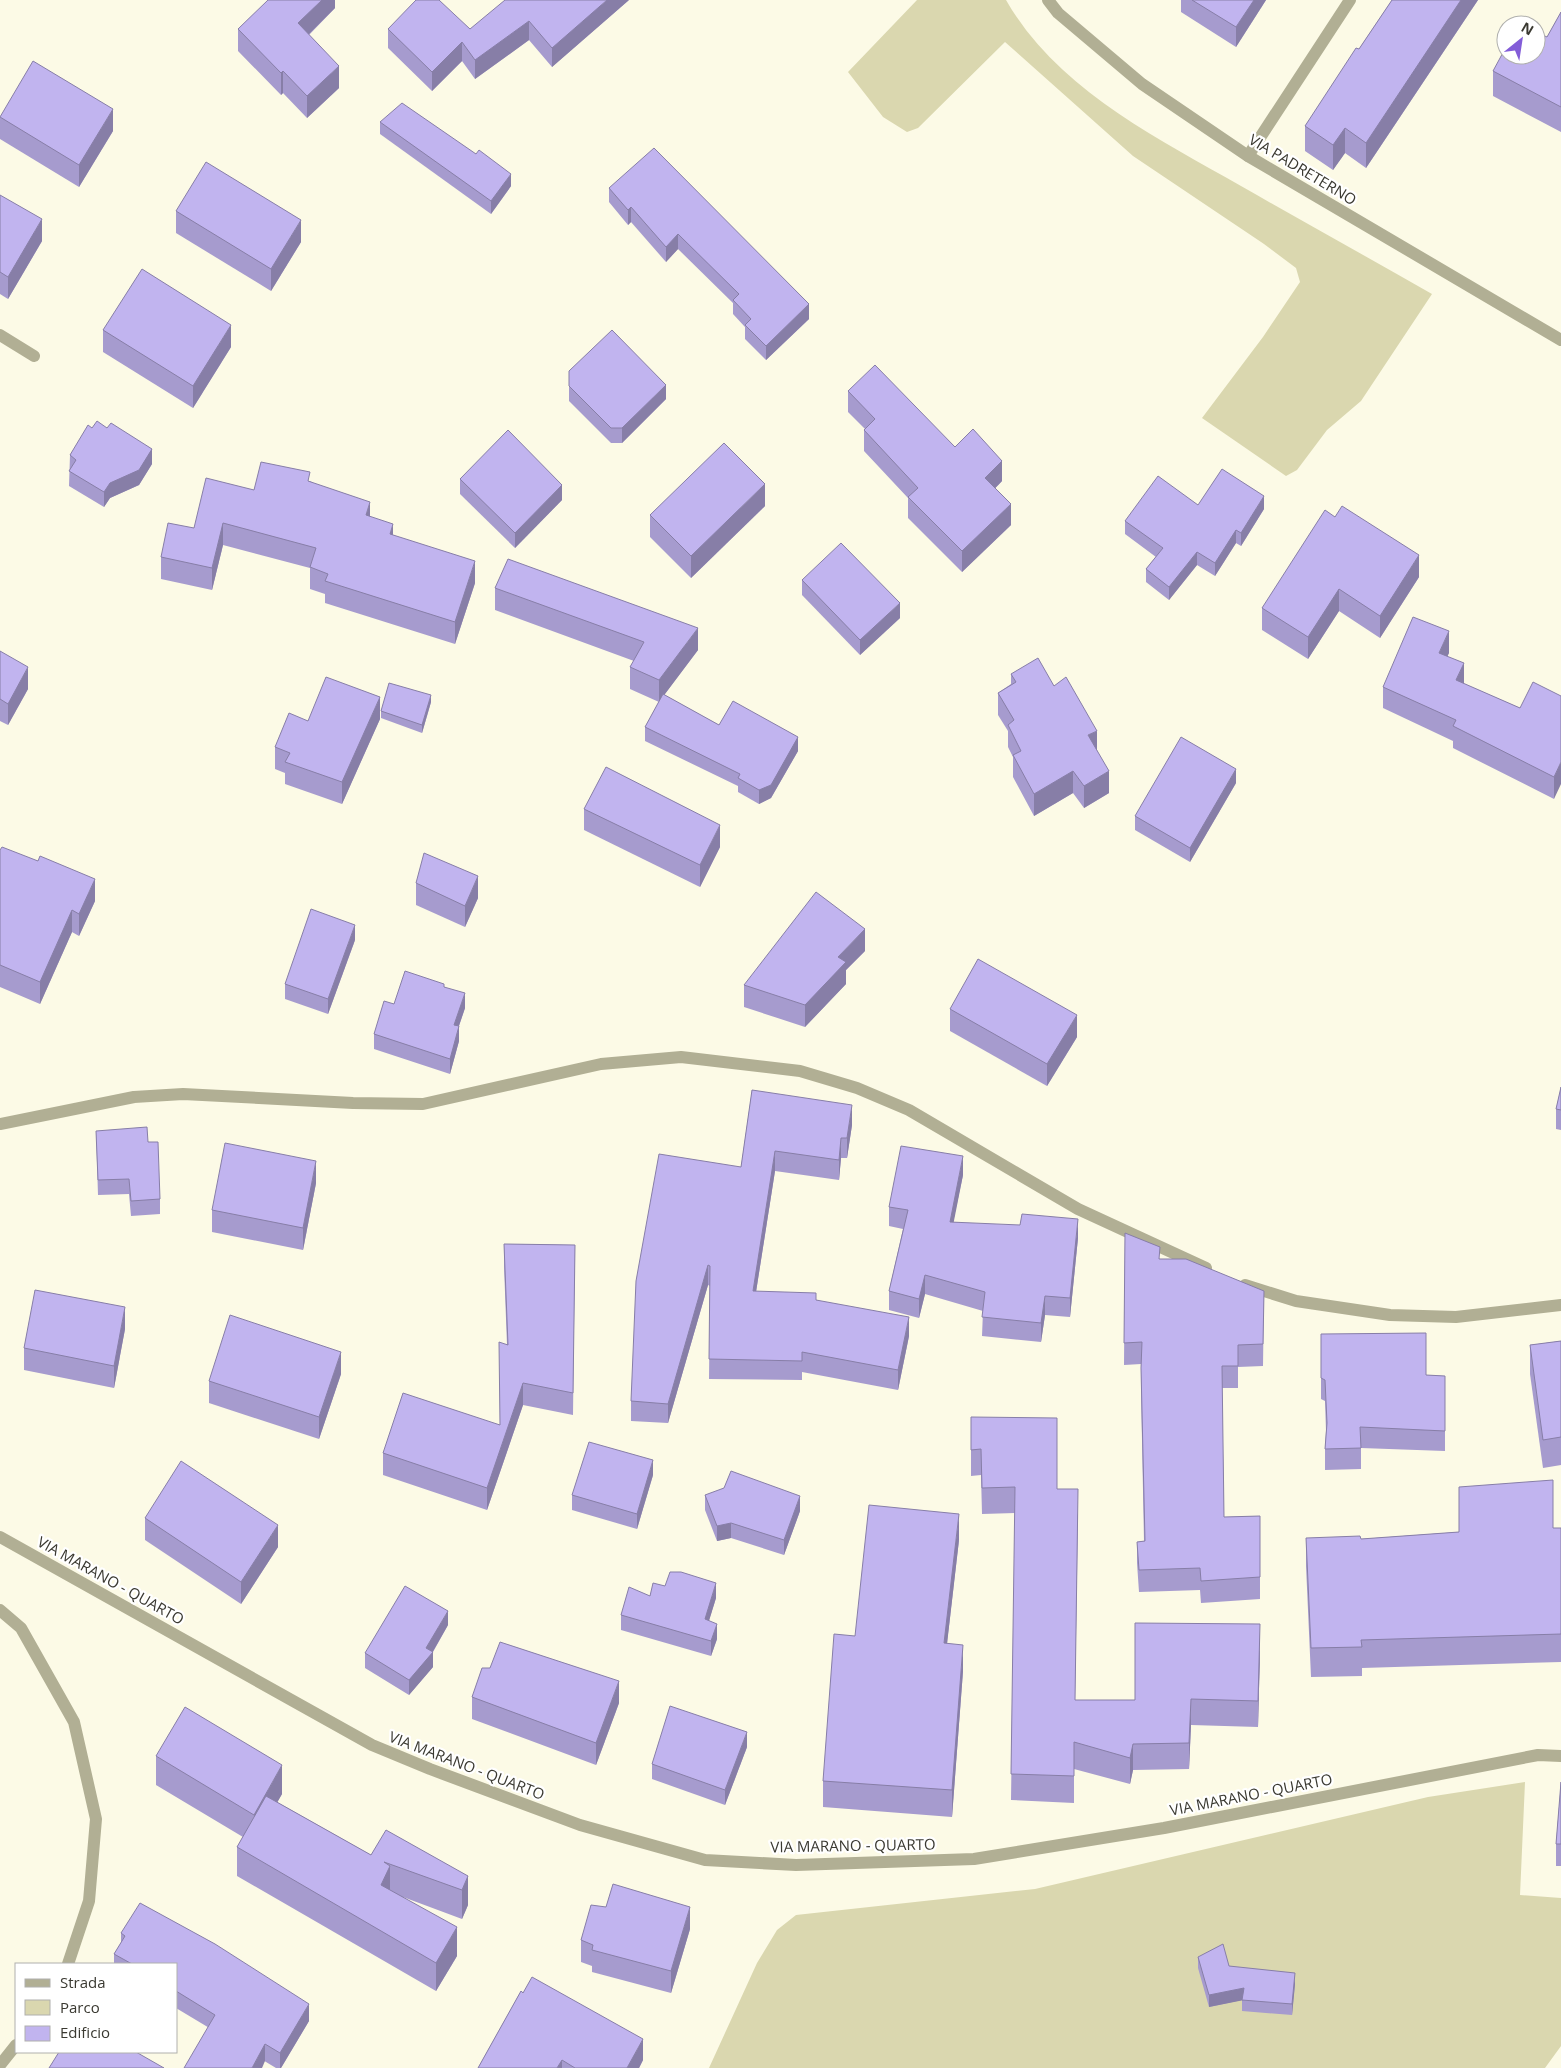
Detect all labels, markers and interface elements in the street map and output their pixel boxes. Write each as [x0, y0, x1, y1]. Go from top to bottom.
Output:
north arrow [1496, 15, 1546, 65]
text: N [1518, 17, 1537, 39]
street label: VIA PADRETERNO [1245, 129, 1361, 209]
street label: VIA MARANO - QUARTO [34, 1531, 188, 1629]
street label: VIA MARANO - QUARTO [386, 1726, 548, 1804]
street label: VIA MARANO - QUARTO [1168, 1768, 1334, 1820]
street label: VIA MARANO - QUARTO [770, 1834, 936, 1856]
legend [15, 1963, 178, 2053]
text: Strada [60, 1972, 106, 1992]
text: Parco [60, 1997, 100, 2017]
text: Edificio [60, 2022, 110, 2042]

